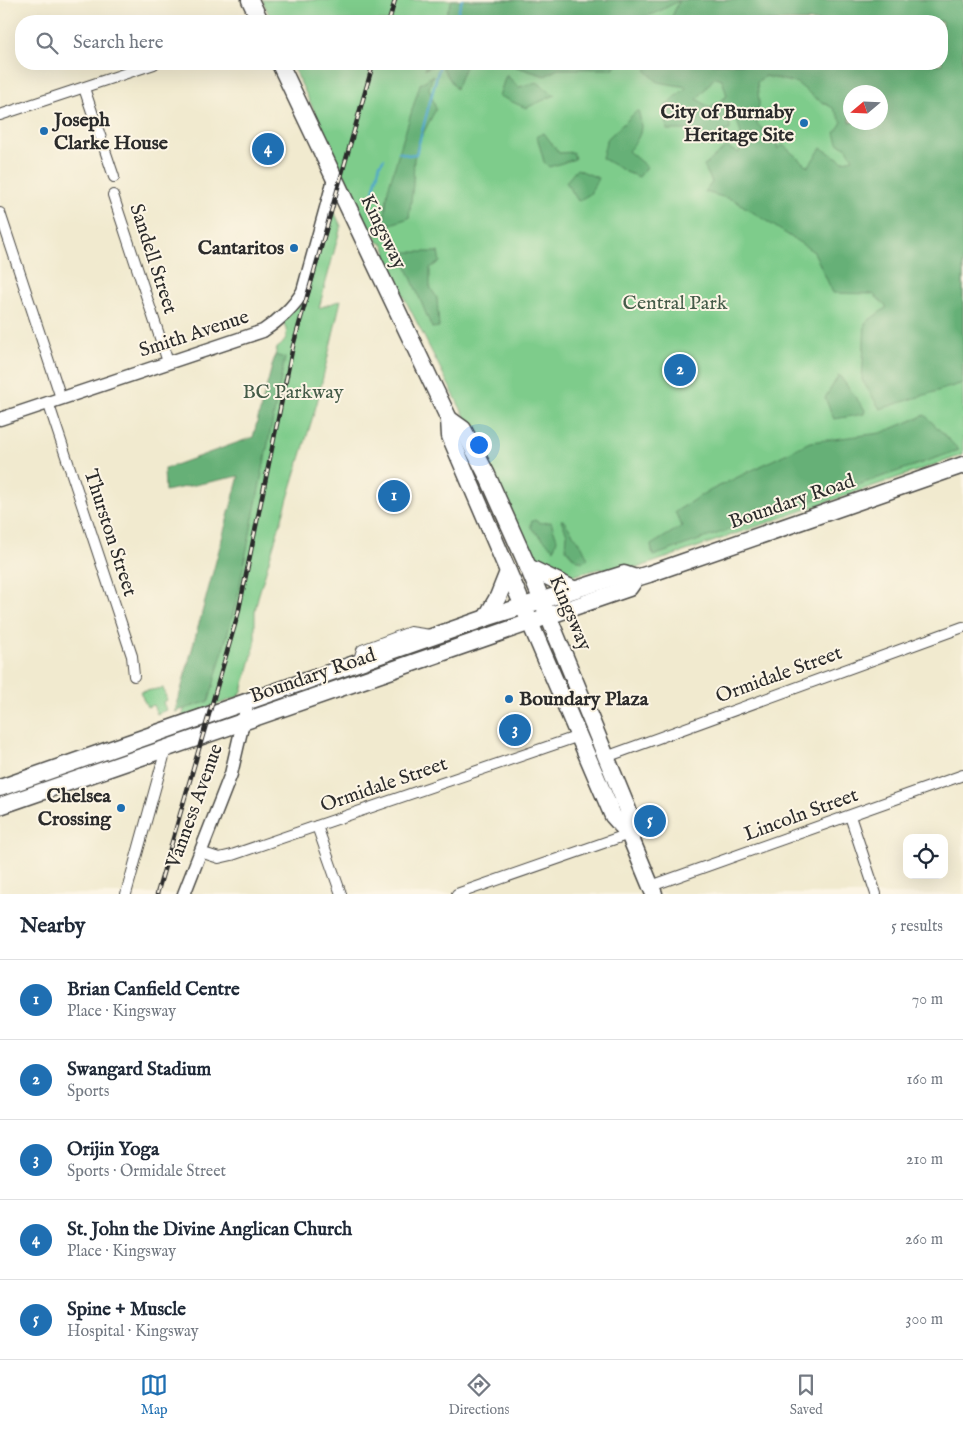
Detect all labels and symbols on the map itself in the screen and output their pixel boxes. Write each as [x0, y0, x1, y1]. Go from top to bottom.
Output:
north arrow [843, 85, 888, 130]
place label: City of Burnaby Heritage Site [660, 100, 795, 148]
place label: Joseph Clarke House [51, 108, 169, 156]
marker: City of Burnaby Heritage Site [798, 117, 810, 129]
marker: Joseph Clarke House [38, 125, 50, 137]
pin: 4 [252, 130, 284, 168]
street label: Kingsway [354, 191, 412, 273]
street label: Sandell Street [123, 201, 183, 317]
place label: Cantaritos [198, 236, 284, 261]
marker: Cantaritos [288, 242, 300, 254]
park label: Central Park [623, 291, 728, 316]
street label: Smith Avenue [136, 305, 252, 363]
pin: 2 [664, 351, 696, 389]
park label: BC Parkway [242, 380, 344, 405]
your location [466, 432, 492, 458]
street label: Thurston Street [78, 466, 142, 600]
street label: Boundary Road [726, 469, 858, 535]
pin: 1 [378, 477, 410, 515]
street label: Kingsway [543, 571, 597, 655]
street label: Ormidale Street [712, 641, 846, 709]
street label: Boundary Road [247, 643, 379, 709]
place label: Boundary Plaza [519, 687, 649, 712]
marker: Boundary Plaza [503, 693, 515, 705]
pin: 3 [499, 711, 531, 749]
street label: Vanness Avenue [161, 740, 229, 873]
street label: Ormidale Street [317, 752, 451, 818]
street label: Lincoln Street [740, 783, 862, 847]
place label: Chelsea Crossing [38, 784, 112, 832]
marker: Chelsea Crossing [115, 802, 127, 814]
pin: 5 [634, 802, 666, 840]

